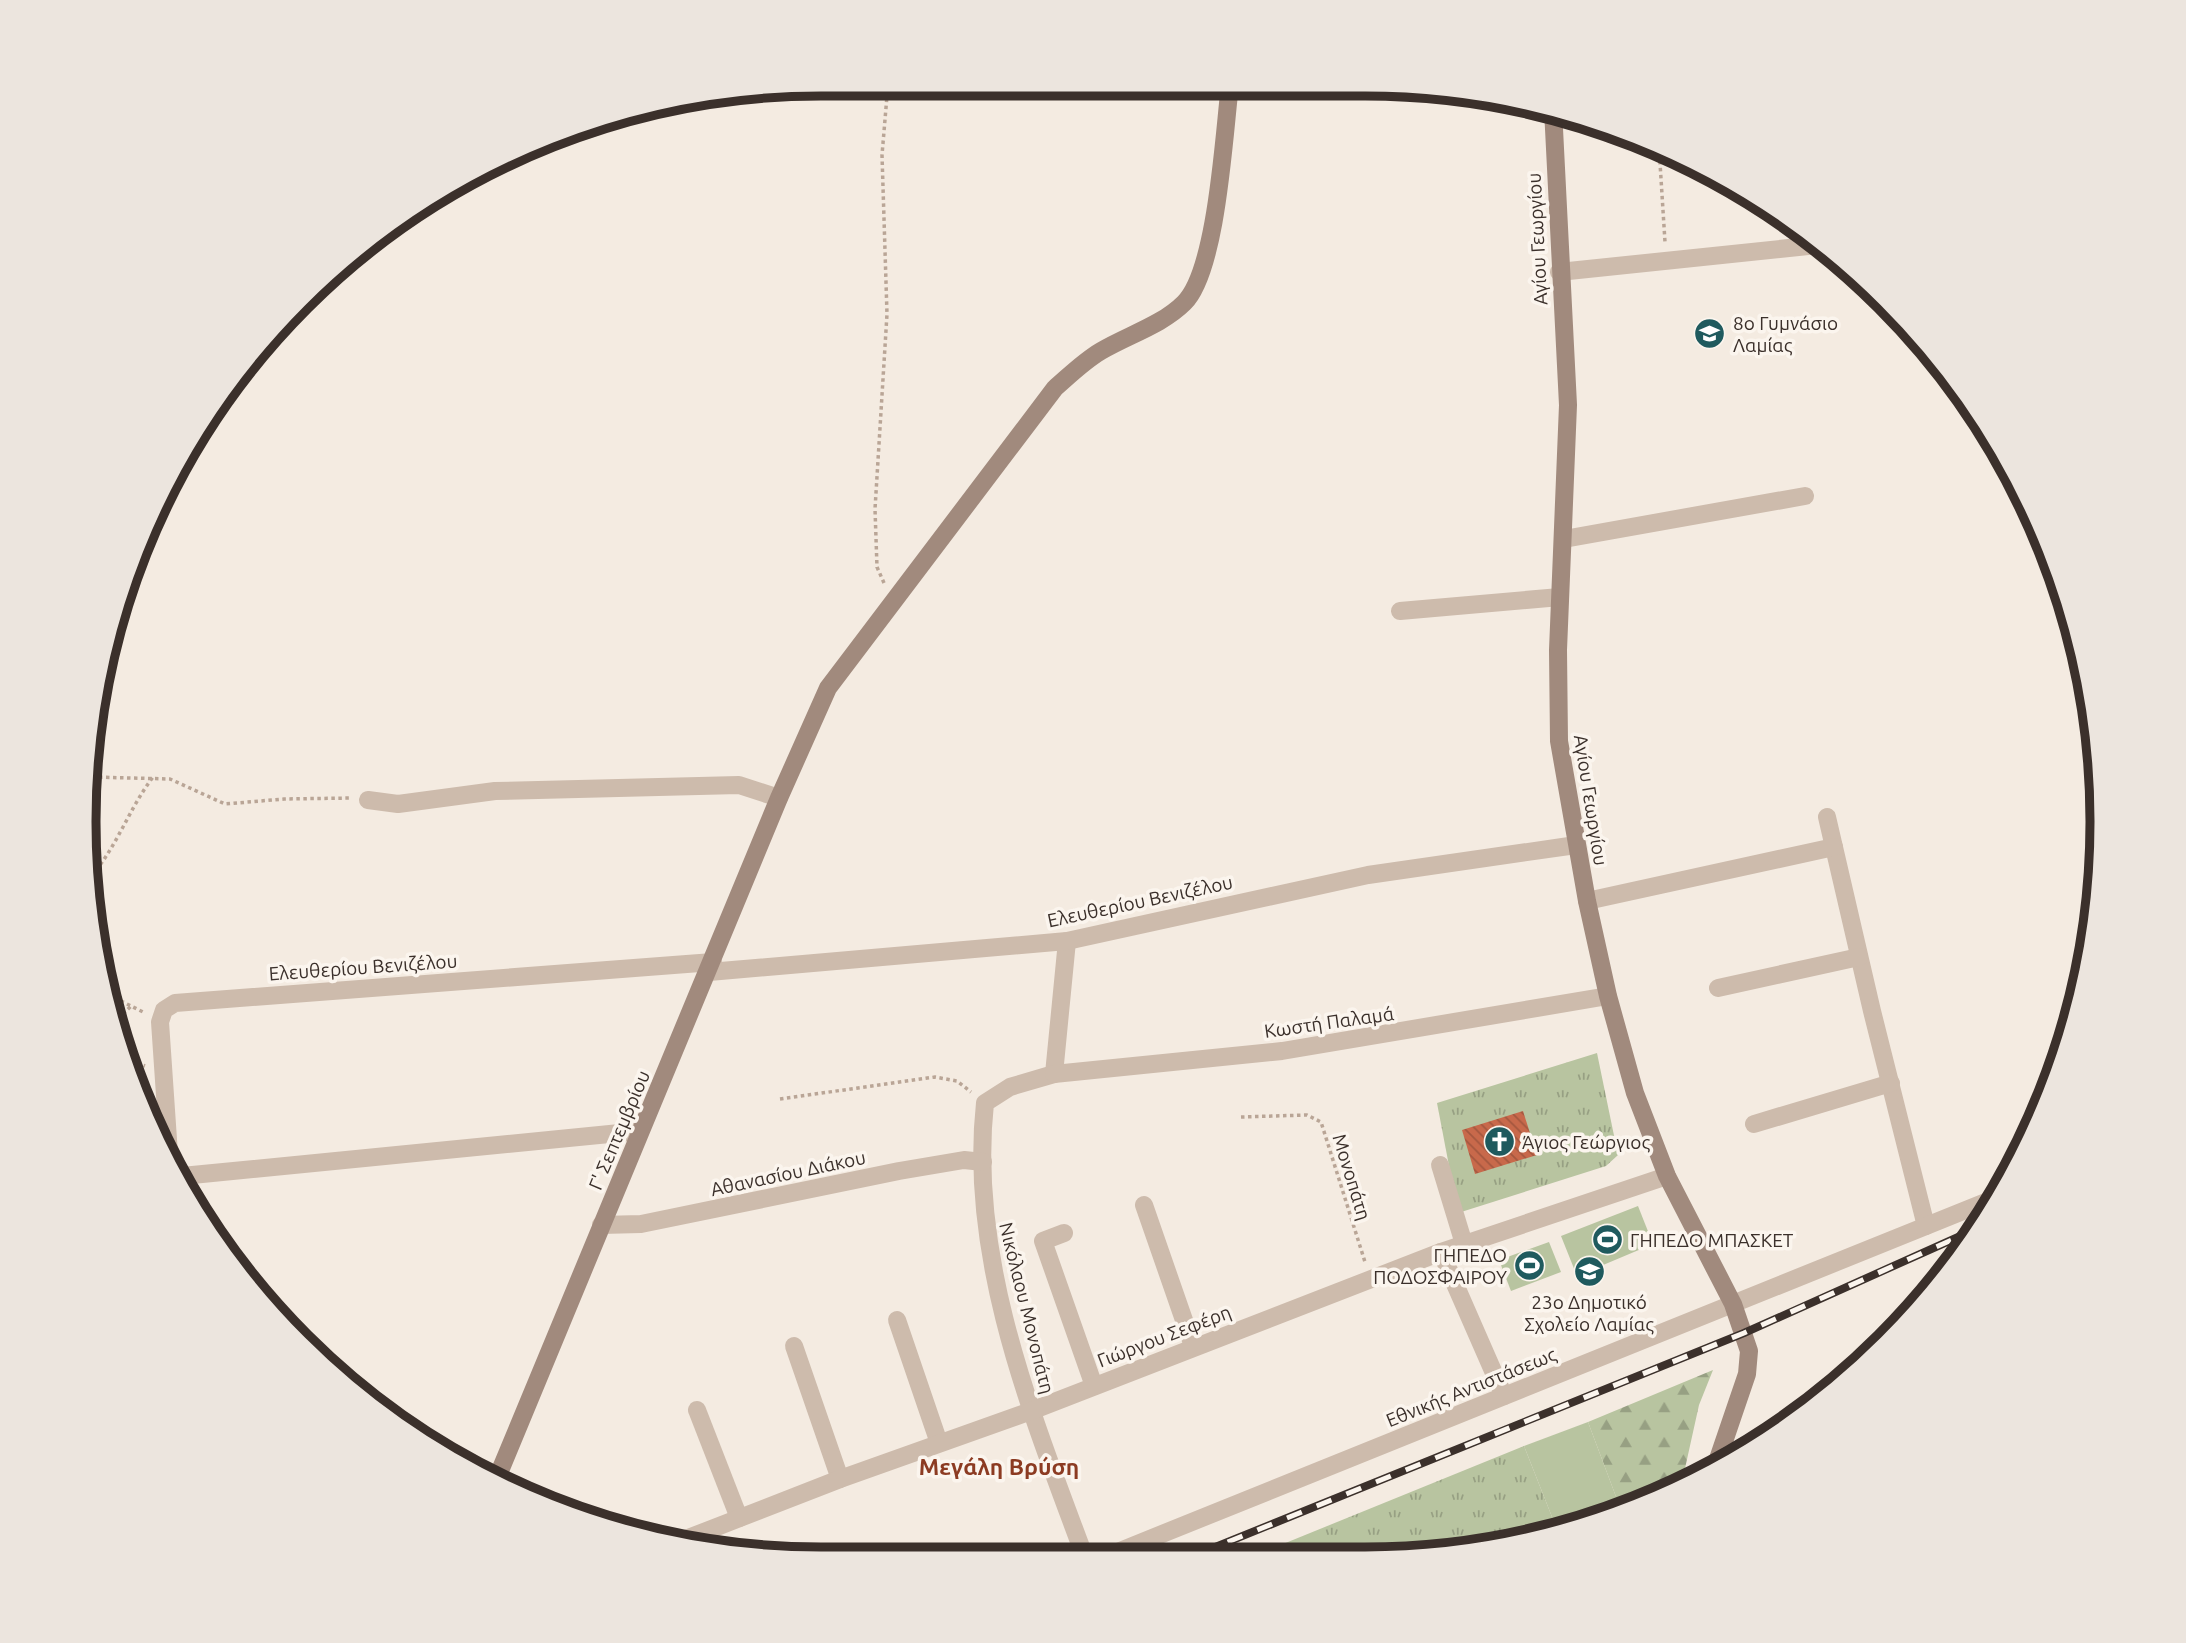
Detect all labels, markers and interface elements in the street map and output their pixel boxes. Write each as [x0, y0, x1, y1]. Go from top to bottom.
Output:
street label: Αγίου Γεωργίου [1523, 172, 1551, 306]
place label: 8ο Γυμνάσιο Λαμίας [1733, 312, 1838, 356]
school or university icon: 8ο Γυμνάσιο Λαμίας [1693, 317, 1727, 351]
street label: Αγίου Γεωργίου [1570, 733, 1612, 867]
street label: Ελευθερίου Βενιζέλου [1045, 871, 1235, 931]
street label: Ελευθερίου Βενιζέλου [268, 949, 458, 985]
street label: Κωστή Παλαμά [1263, 1002, 1395, 1042]
street label: Γ' Σεπτεμβρίου [584, 1067, 654, 1193]
church icon: Άγιος Γεώργιος [1482, 1125, 1516, 1159]
street label: Μονοπάτη [1328, 1131, 1376, 1223]
place label: Άγιος Γεώργιος [1522, 1131, 1650, 1153]
street label: Αθανασίου Διάκου [708, 1146, 868, 1200]
street label: Νικόλαου Μονοπάτη [995, 1220, 1059, 1396]
sports icon: ΓΗΠΕΔΟ ΜΠΑΣΚΕΤ [1590, 1223, 1624, 1257]
place label: ΓΗΠΕΔΟ ΜΠΑΣΚΕΤ [1630, 1229, 1794, 1251]
place label: ΓΗΠΕΔΟ ΠΟΔΟΣΦΑΙΡΟΥ [1373, 1244, 1507, 1288]
sports icon: ΓΗΠΕΔΟ ΠΟΔΟΣΦΑΙΡΟΥ [1513, 1249, 1547, 1283]
school or university icon: 23ο Δημοτικό Σχολείο Λαμίας [1572, 1254, 1606, 1288]
place label: 23ο Δημοτικό Σχολείο Λαμίας [1524, 1291, 1654, 1335]
street label: Γιώργου Σεφέρη [1094, 1300, 1234, 1372]
street label: Εθνικής Αντιστάσεως [1383, 1343, 1560, 1431]
district label: Μεγάλη Βρύση [919, 1454, 1079, 1479]

